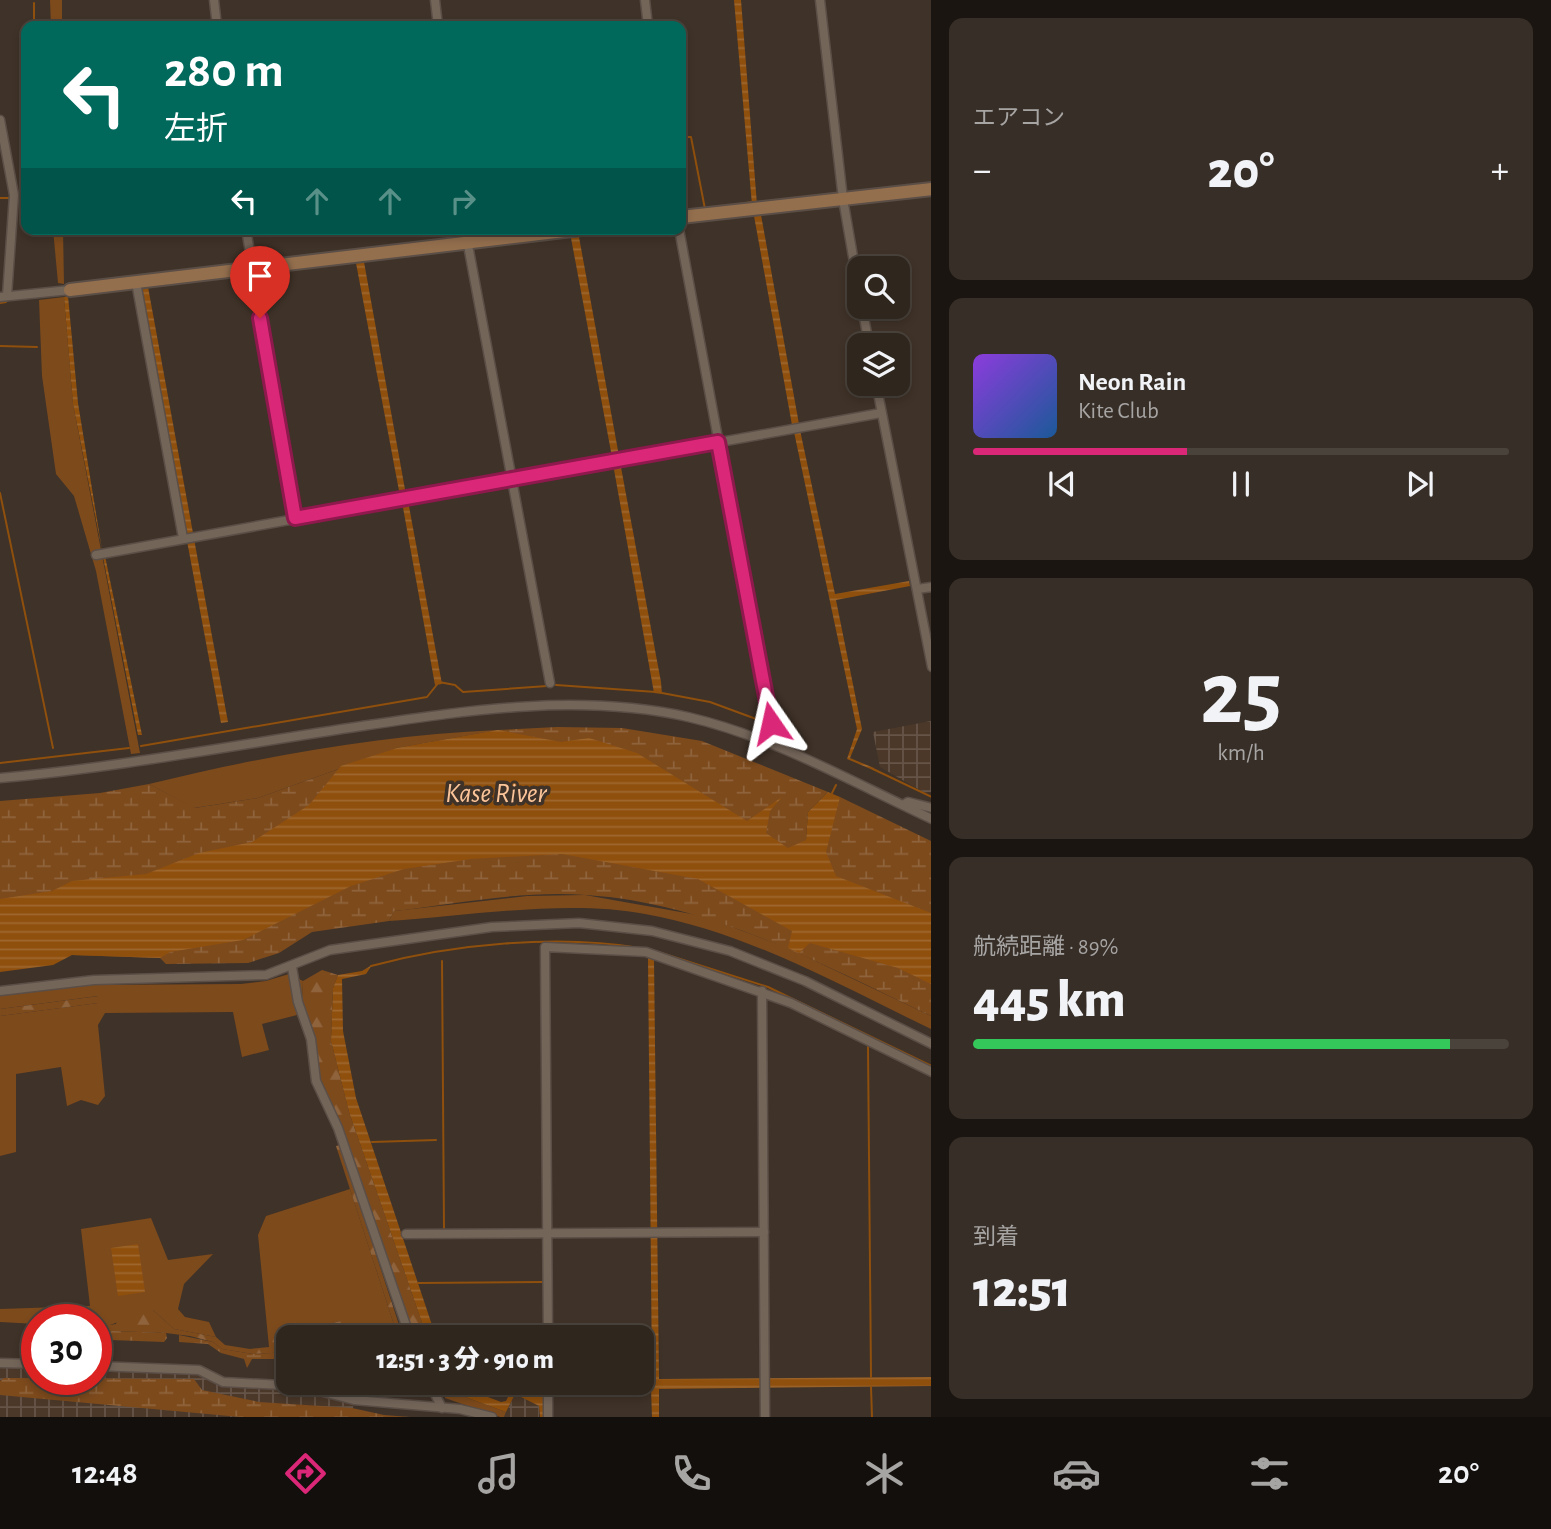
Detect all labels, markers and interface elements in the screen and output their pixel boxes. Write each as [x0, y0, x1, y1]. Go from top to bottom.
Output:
text: 280 m [164, 47, 284, 96]
icon: left [49, 49, 140, 140]
text: エアコン [973, 107, 1065, 130]
text: 左折 [164, 113, 228, 145]
text: 20° [1207, 145, 1275, 197]
text: − [973, 152, 991, 190]
text: + [1491, 152, 1509, 190]
icon: left [225, 182, 263, 220]
icon: ahead [298, 182, 336, 220]
icon: ahead [371, 182, 409, 220]
icon: right [444, 182, 482, 220]
pin [230, 246, 290, 318]
map controls [847, 256, 910, 396]
button: search [847, 256, 910, 319]
icon: arrive [241, 257, 279, 295]
button: layers [847, 333, 910, 396]
text: Neon Rain [1078, 369, 1186, 395]
text: Kite Club [1078, 400, 1159, 423]
icon: previous [1043, 465, 1081, 503]
icon: pause [1222, 465, 1260, 503]
icon: next [1401, 465, 1439, 503]
text: 25 [1200, 649, 1282, 740]
position arrow [734, 686, 808, 760]
text: km/h [1217, 742, 1265, 765]
water label: Kase River [445, 780, 548, 808]
text: 航続距離 · 89% [973, 936, 1119, 959]
text: 445 km [973, 974, 1126, 1026]
text: 到着 [973, 1226, 1019, 1249]
text: 12:51 [973, 1264, 1071, 1316]
speed limit sign: 30 [21, 1304, 112, 1395]
text: 12:51 · 3 分 · 910 m [376, 1347, 554, 1373]
icon: directions [281, 1449, 330, 1498]
icon: music [474, 1449, 523, 1498]
icon: phone [667, 1449, 716, 1498]
icon: climate [860, 1449, 909, 1498]
icon: car [1052, 1449, 1101, 1498]
icon: filters [1245, 1449, 1294, 1498]
text: 12:48 [72, 1457, 138, 1489]
text: 20° [1438, 1457, 1479, 1489]

